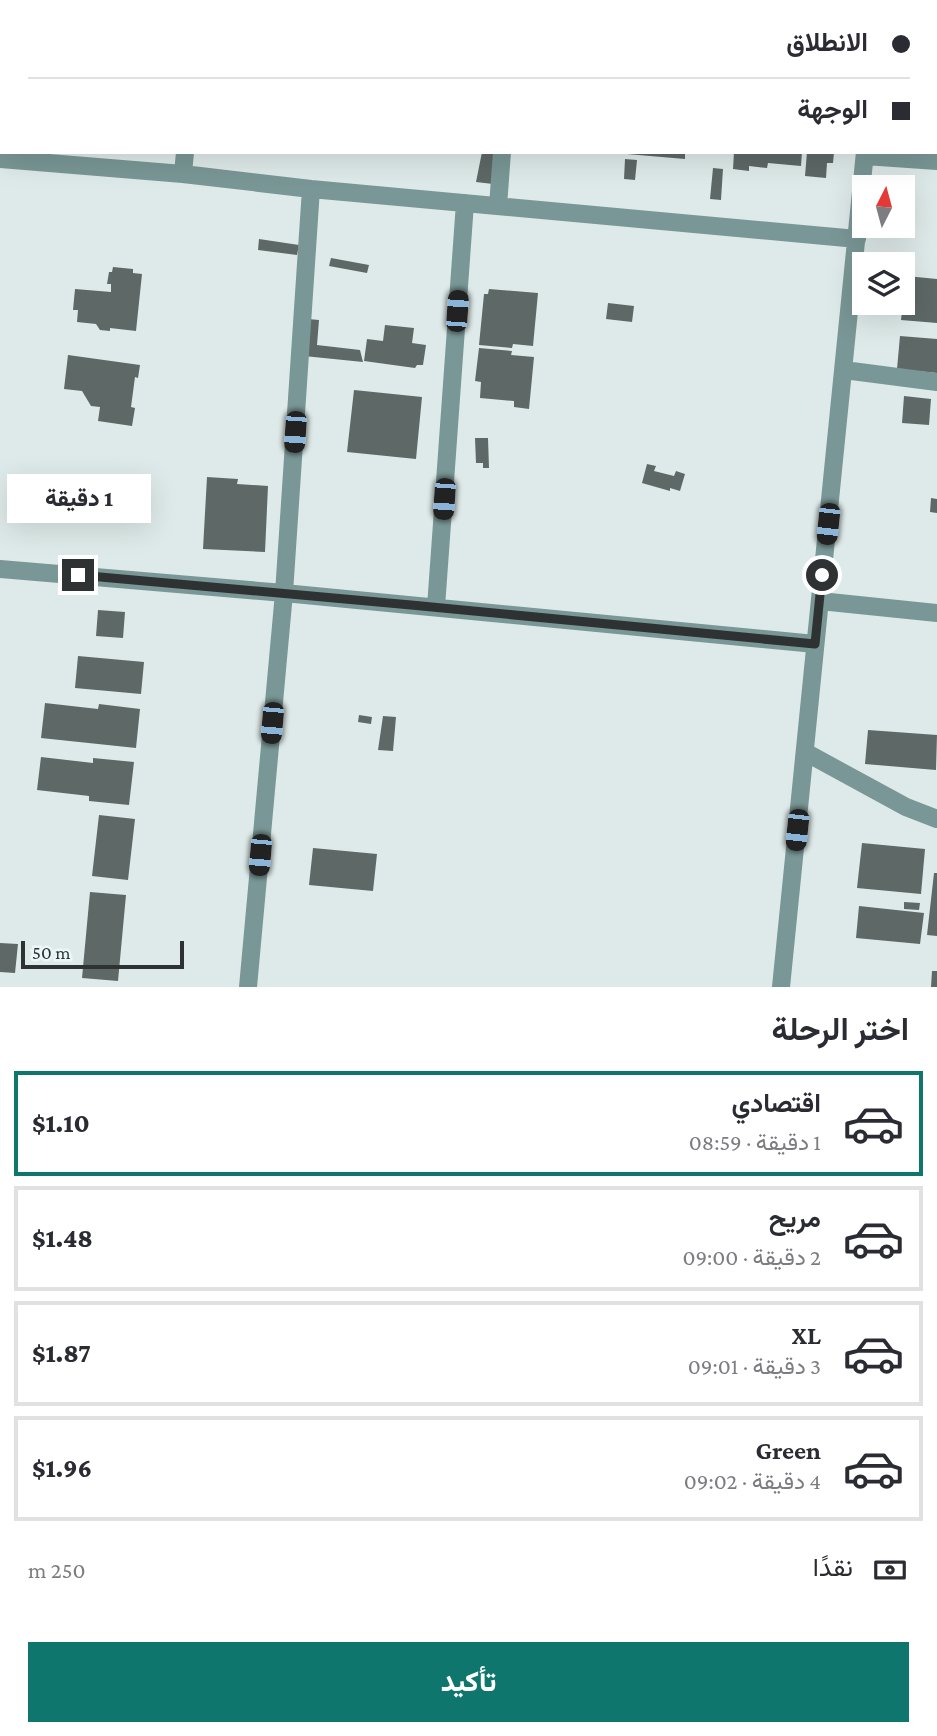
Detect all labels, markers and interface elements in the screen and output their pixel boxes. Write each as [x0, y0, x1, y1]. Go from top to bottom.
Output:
text: الانطلاق [786, 28, 868, 57]
text: الوجهة [797, 95, 868, 124]
north arrow [852, 175, 915, 238]
map controls [852, 175, 915, 315]
button: layers [852, 252, 915, 315]
car [446, 289, 469, 333]
car [284, 410, 307, 454]
callout: 1 دقيقة [6, 474, 150, 522]
car [433, 477, 456, 521]
text: 1 دقيقة [45, 485, 113, 511]
car [816, 502, 841, 546]
route end [62, 559, 94, 591]
route start [806, 559, 838, 591]
car [260, 701, 285, 745]
car [785, 808, 810, 852]
car [248, 833, 273, 877]
scale bar [21, 938, 184, 970]
text: 50 m [32, 942, 71, 963]
text: اختر الرحلة [772, 1011, 909, 1047]
text: اقتصادي [732, 1089, 821, 1118]
icon: car [842, 1092, 905, 1155]
text: $1.10 [32, 1109, 90, 1138]
text: 1 دقيقة · 08:59 [689, 1129, 821, 1155]
text: مريح [769, 1204, 821, 1233]
icon: car [842, 1207, 905, 1270]
text: $1.48 [32, 1224, 93, 1253]
text: 2 دقيقة · 09:00 [682, 1244, 821, 1270]
text: XL [792, 1321, 821, 1350]
icon: car [842, 1322, 905, 1385]
text: $1.87 [32, 1339, 91, 1368]
text: 3 دقيقة · 09:01 [688, 1353, 821, 1379]
text: Green [755, 1436, 821, 1465]
icon: car [842, 1437, 905, 1500]
text: $1.96 [32, 1454, 92, 1483]
text: 4 دقيقة · 09:02 [684, 1468, 821, 1494]
icon: cash [871, 1551, 909, 1589]
text: نقدًا [813, 1553, 853, 1582]
text: 250 m [28, 1557, 86, 1583]
button: تأكيد [28, 1642, 909, 1722]

